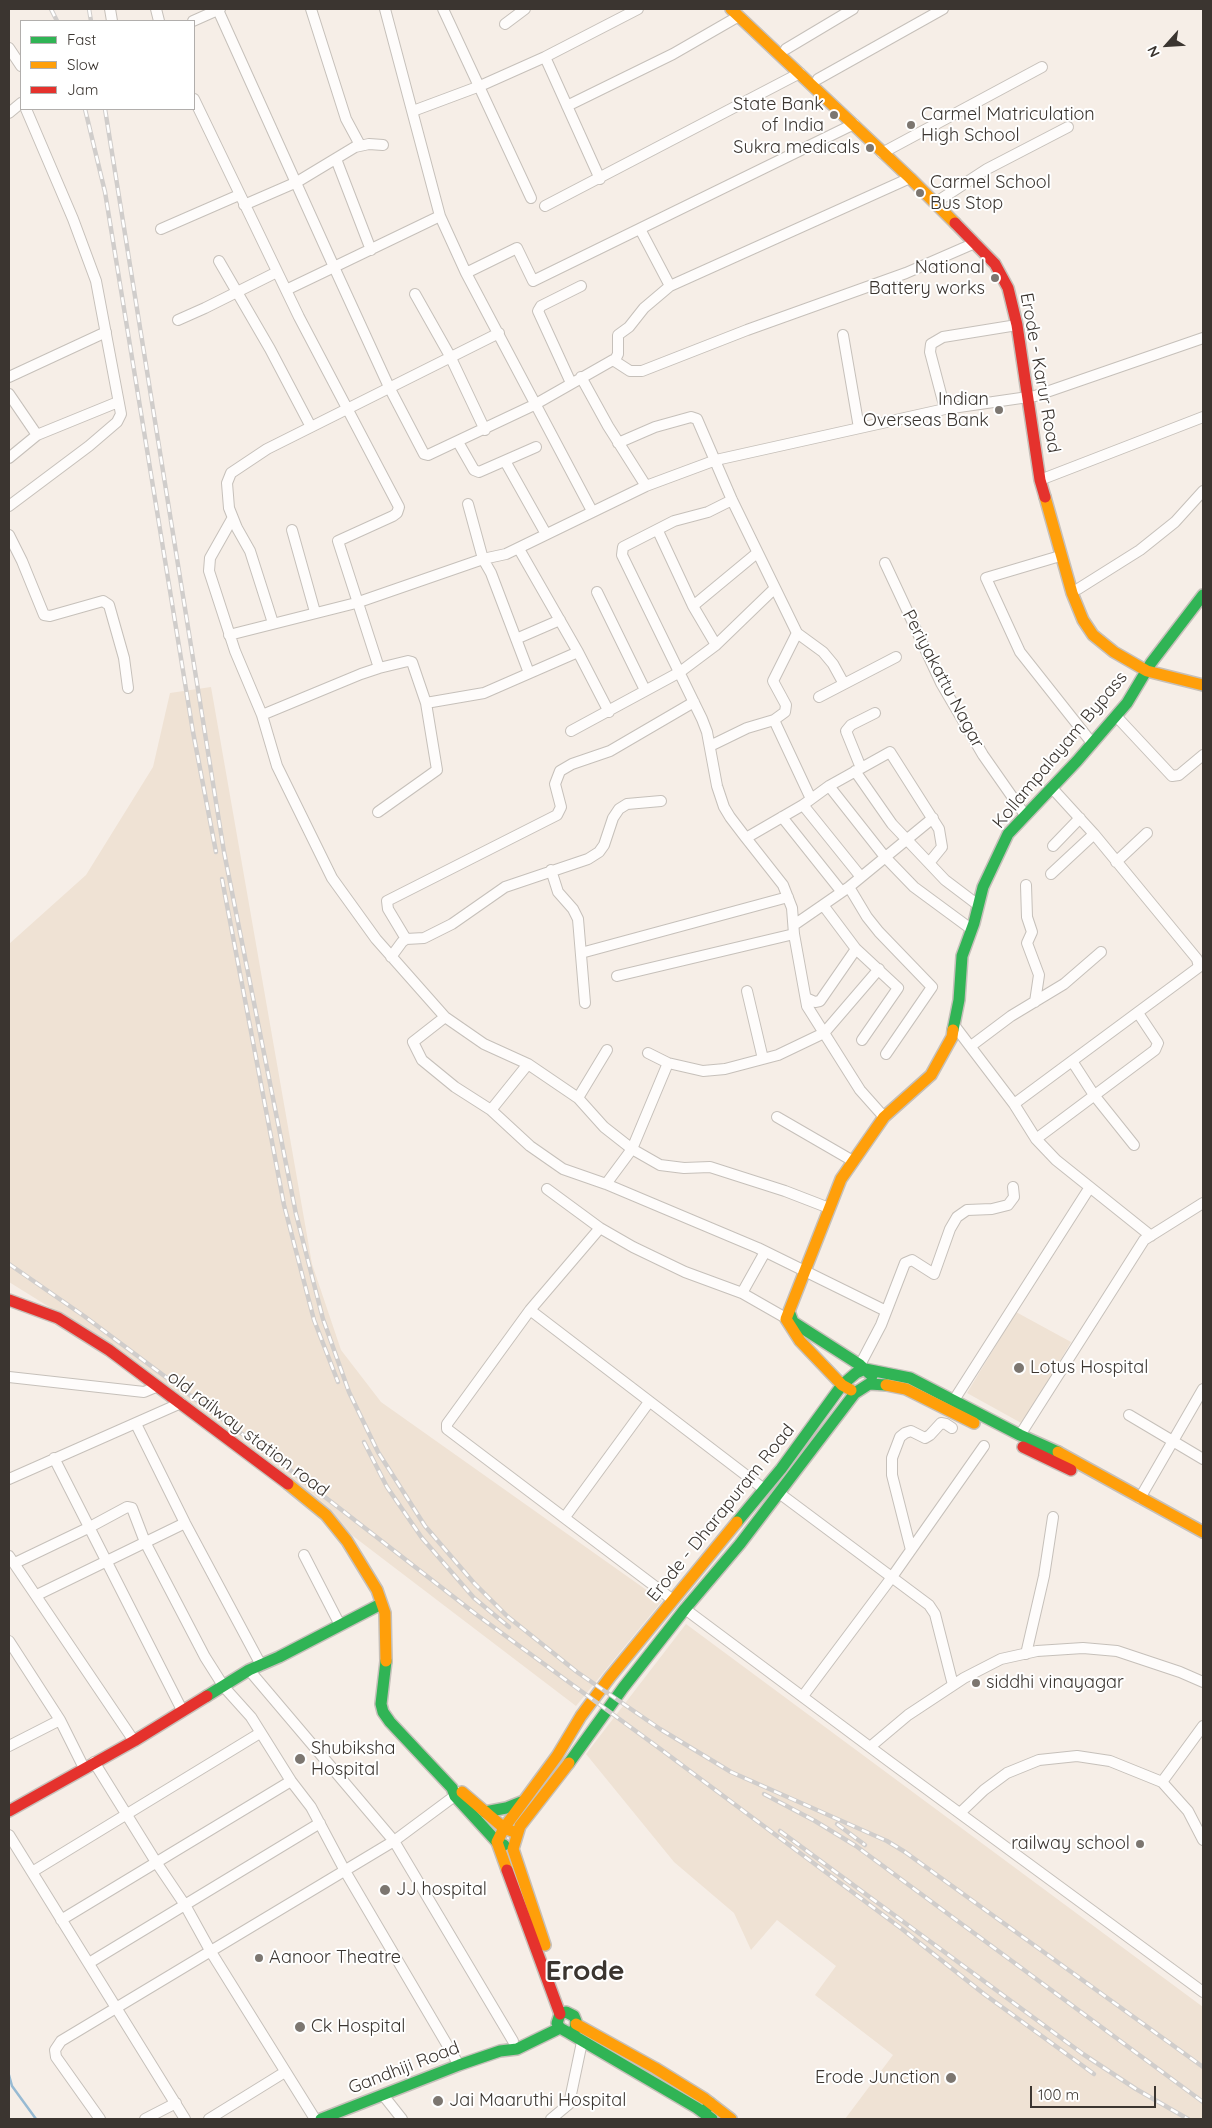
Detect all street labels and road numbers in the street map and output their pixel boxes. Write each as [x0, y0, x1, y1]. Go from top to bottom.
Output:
street label: Erode - Karur Road [1015, 291, 1065, 455]
street label: Periyakattu Nagar [897, 606, 989, 752]
street label: Kollampalayam Bypass [988, 667, 1132, 833]
street label: old railway station road [163, 1366, 333, 1502]
street label: Erode - Dharapuram Road [643, 1420, 799, 1606]
street label: Gandhiji Road [345, 2037, 463, 2099]

